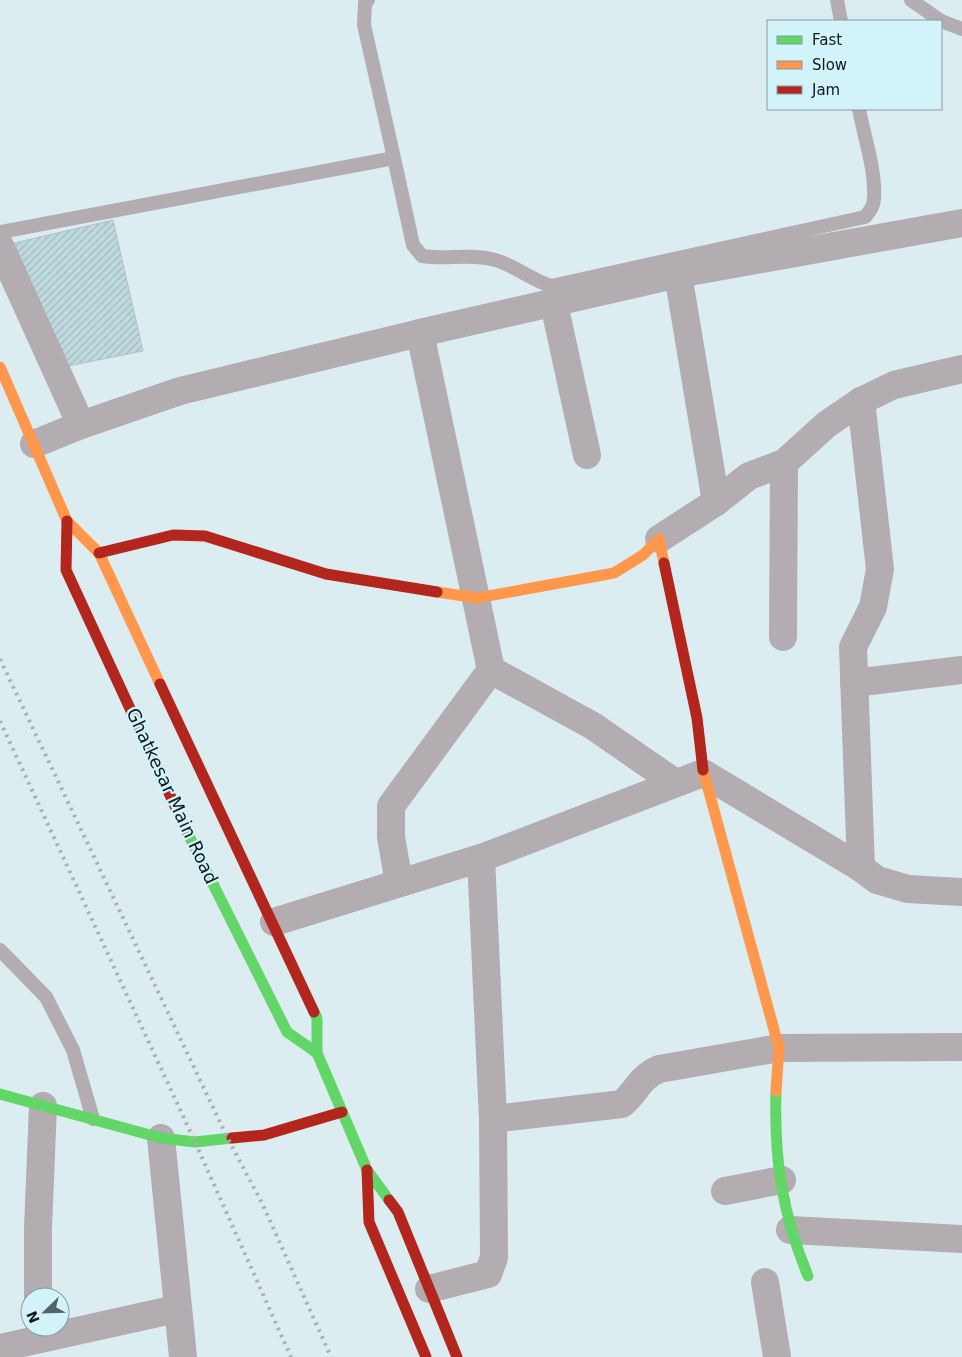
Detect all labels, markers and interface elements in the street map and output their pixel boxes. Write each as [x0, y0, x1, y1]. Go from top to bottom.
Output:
legend [767, 20, 942, 110]
text: Fast [812, 31, 842, 49]
text: Slow [812, 56, 847, 74]
text: Jam [811, 81, 840, 99]
street label: Ghatkesar Main Road [122, 704, 222, 887]
north arrow [20, 1287, 70, 1337]
text: N [23, 1309, 43, 1326]

